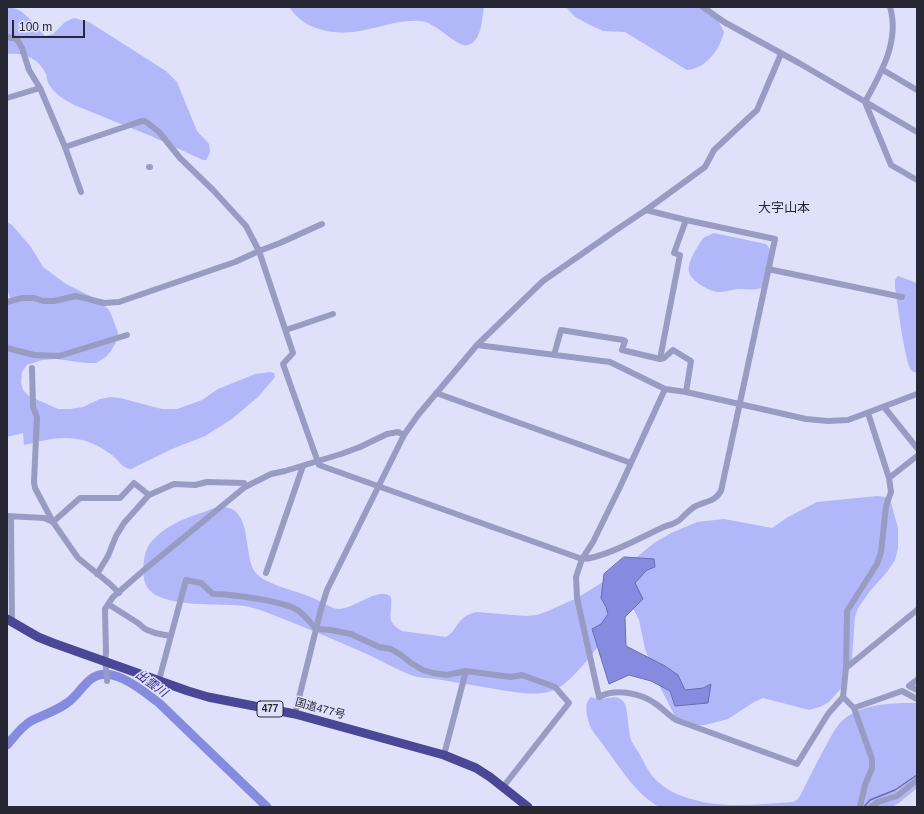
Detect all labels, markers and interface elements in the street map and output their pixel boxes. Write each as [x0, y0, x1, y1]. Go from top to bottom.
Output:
scale bar [14, 12, 87, 38]
text: 100 m [19, 20, 52, 34]
district label: 大字山本 [758, 200, 810, 216]
water label: 出雲川 [132, 668, 170, 700]
street label: 国道477号 [293, 696, 347, 722]
road number: 477 [257, 701, 283, 717]

